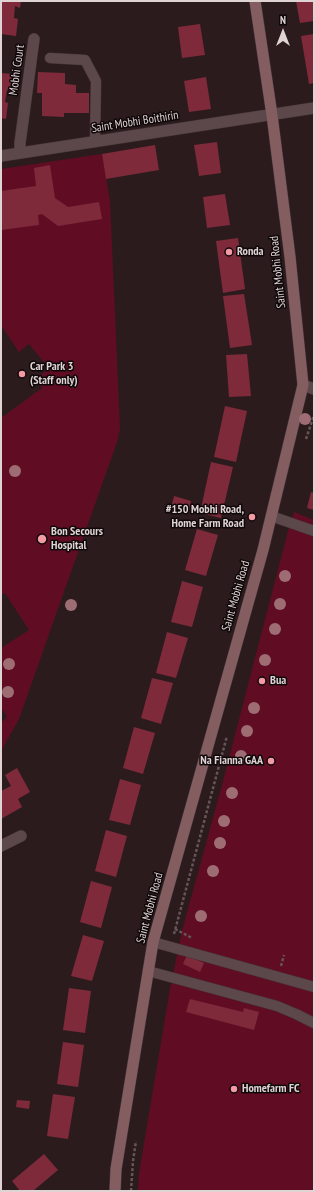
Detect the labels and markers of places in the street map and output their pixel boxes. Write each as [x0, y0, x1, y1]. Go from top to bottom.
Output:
place label: Ronda [237, 245, 264, 259]
marker: Ronda [224, 247, 234, 257]
place label: Car Park 3 (Staff only) [30, 360, 78, 388]
marker: Car Park 3 (Staff only) [17, 369, 27, 379]
place label: #150 Mobhi Road, Home Farm Road [166, 503, 244, 531]
marker: #150 Mobhi Road, Home Farm Road [247, 512, 257, 522]
place label: Bon Secours Hospital [51, 525, 103, 553]
marker: Bon Secours Hospital [36, 533, 48, 545]
place label: Bua [270, 674, 286, 688]
marker: Bua [257, 676, 267, 686]
place label: Na Fianna GAA [200, 754, 263, 768]
marker: Na Fianna GAA [266, 756, 276, 766]
place label: Homefarm FC [242, 1082, 299, 1096]
marker: Homefarm FC [229, 1084, 239, 1094]

